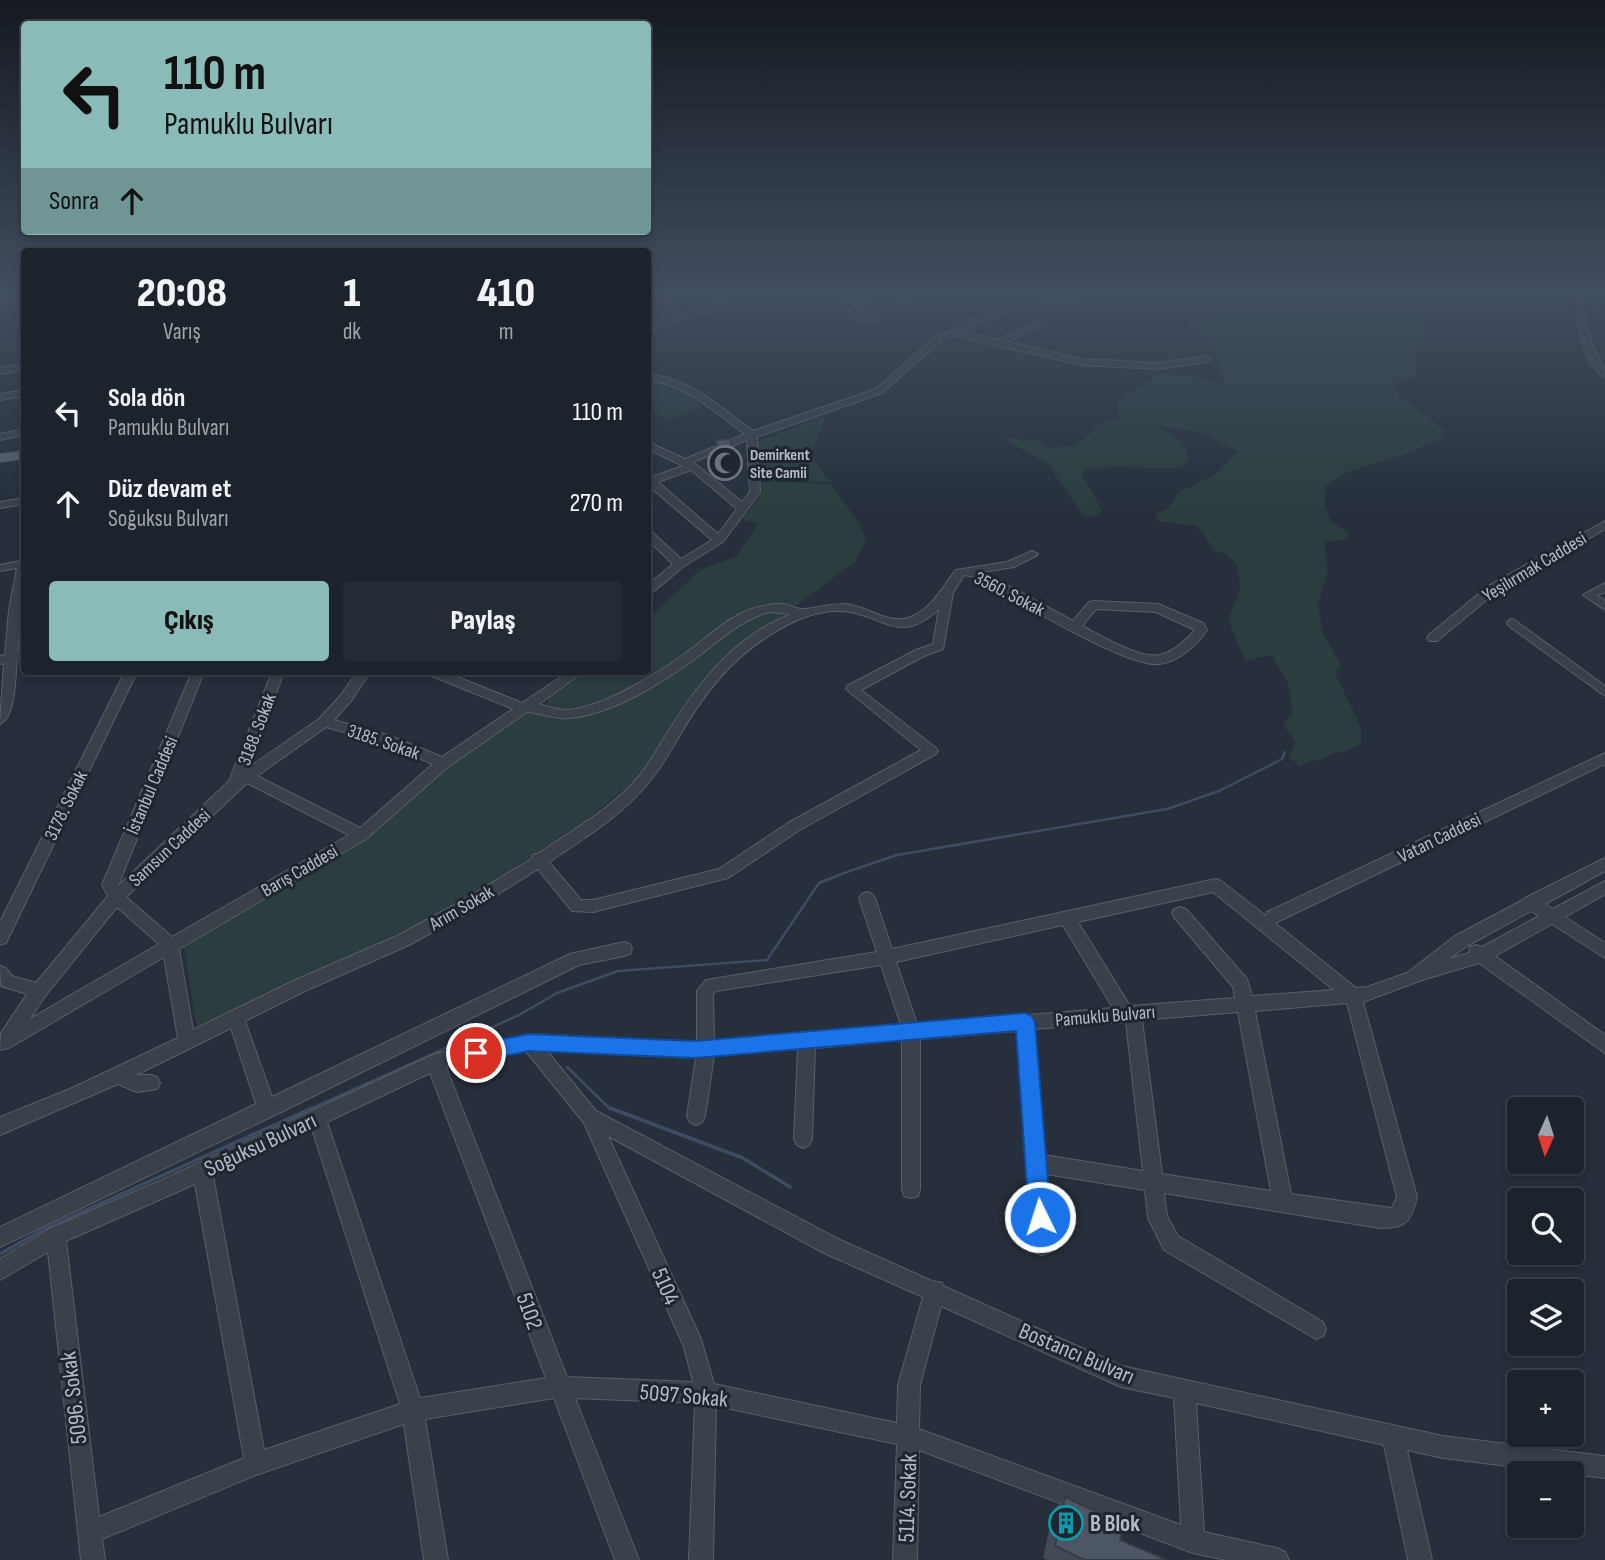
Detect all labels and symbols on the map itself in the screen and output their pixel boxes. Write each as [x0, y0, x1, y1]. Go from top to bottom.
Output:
mosque icon: Demirkent Site Camii [706, 444, 744, 482]
place label: Demirkent Site Camii [750, 446, 810, 483]
street label: Yeşilırmak Caddesi [1479, 527, 1591, 607]
street label: 3560. Sokak [970, 567, 1049, 622]
street label: 3188. Sokak [233, 689, 282, 769]
street label: 3185. Sokak [344, 719, 423, 766]
street label: İstanbul Caddesi [121, 733, 183, 838]
street label: 3178. Sokak [40, 766, 93, 844]
street label: Samsun Caddesi [124, 804, 216, 892]
street label: Vatan Caddesi [1394, 808, 1485, 868]
street label: Barış Caddesi [257, 840, 342, 902]
street label: Arım Sokak [425, 880, 499, 936]
street label: Pamuklu Bulvarı [1054, 1001, 1156, 1032]
pin [446, 1023, 506, 1083]
north arrow [1507, 1097, 1584, 1174]
street label: Soğuksu Bulvarı [200, 1107, 321, 1183]
position arrow [1003, 1180, 1077, 1254]
street label: 5104 [645, 1264, 686, 1309]
street label: 5102 [510, 1289, 549, 1334]
street label: Bostancı Bulvarı [1015, 1317, 1139, 1391]
street label: 5096. Sokak [54, 1350, 94, 1446]
street label: 5097 Sokak [639, 1378, 729, 1414]
street label: 5114. Sokak [892, 1453, 924, 1543]
building icon: B Blok [1047, 1504, 1085, 1542]
place label: B Blok [1090, 1510, 1140, 1538]

